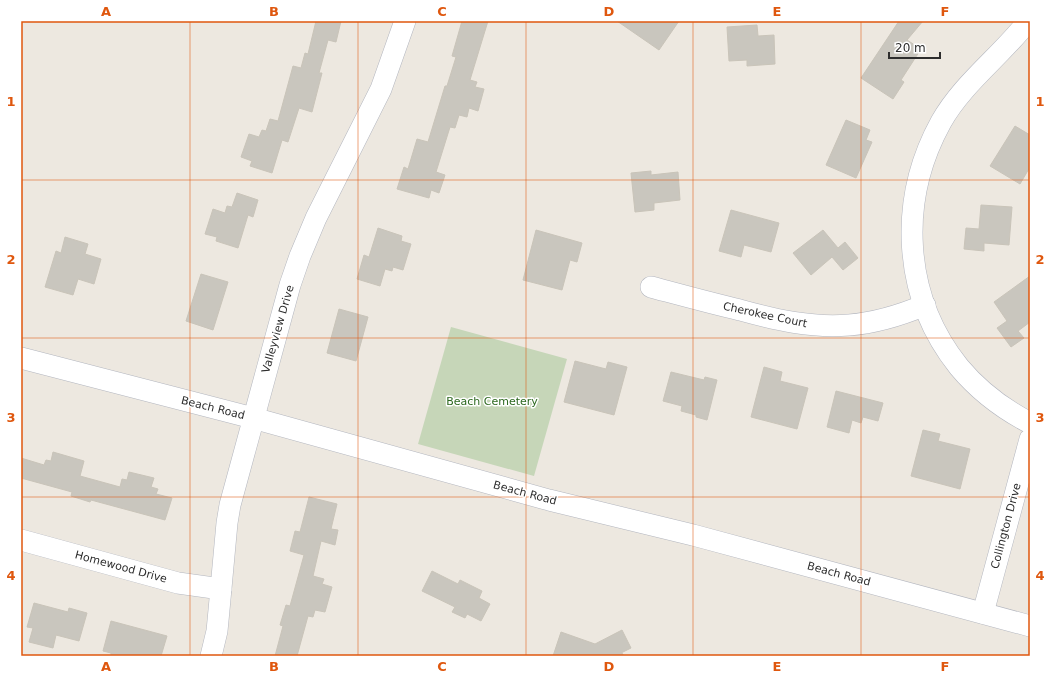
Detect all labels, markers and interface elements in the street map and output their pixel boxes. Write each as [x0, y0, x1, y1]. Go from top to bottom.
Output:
text: A [101, 4, 111, 19]
text: B [269, 4, 279, 19]
text: C [437, 4, 447, 19]
text: D [604, 4, 615, 19]
text: E [773, 4, 781, 19]
text: F [941, 4, 949, 19]
scale bar [889, 34, 940, 60]
text: 20 m [895, 41, 926, 55]
text: 1 [6, 94, 16, 109]
text: 1 [1035, 94, 1045, 109]
text: 2 [6, 252, 16, 267]
text: 2 [1035, 252, 1045, 267]
street label: Valleyview Drive [259, 283, 297, 375]
street label: Cherokee Court [722, 300, 809, 330]
street label: Beach Road [180, 394, 246, 422]
park label: Beach Cemetery [446, 395, 538, 408]
text: 3 [6, 410, 16, 425]
text: 3 [1035, 410, 1045, 425]
street label: Beach Road [492, 478, 558, 508]
street label: Collington Drive [988, 481, 1024, 570]
street label: Homewood Drive [74, 548, 169, 586]
street label: Beach Road [806, 559, 872, 589]
text: 4 [6, 568, 16, 583]
text: 4 [1035, 568, 1045, 583]
text: A [101, 659, 111, 674]
text: B [269, 659, 279, 674]
text: C [437, 659, 447, 674]
text: D [604, 659, 615, 674]
text: E [773, 659, 781, 674]
text: F [941, 659, 949, 674]

